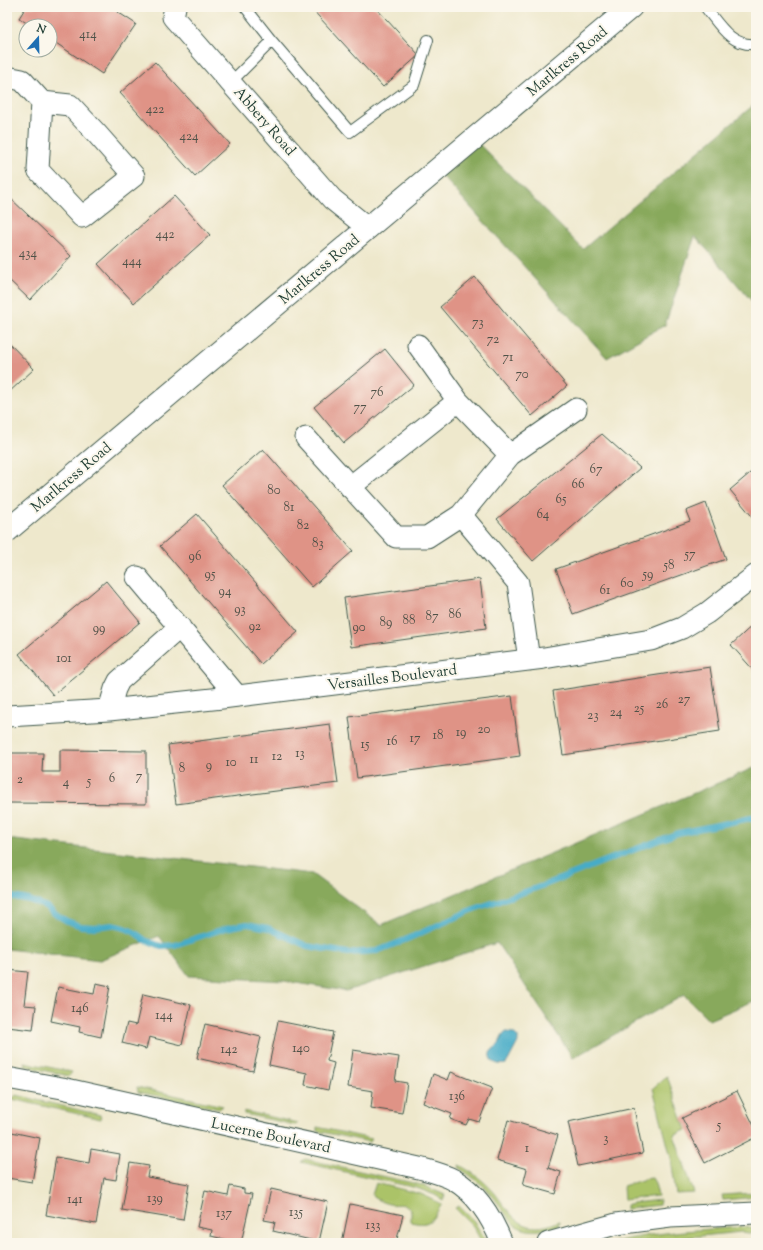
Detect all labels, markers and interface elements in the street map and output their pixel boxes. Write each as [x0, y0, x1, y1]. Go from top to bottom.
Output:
north arrow [18, 18, 58, 58]
text: N [33, 20, 48, 39]
street label: Marlkress Road [523, 22, 613, 102]
house number: 414 [79, 26, 97, 44]
street label: Abbery Road [228, 83, 300, 161]
house number: 422 [146, 101, 164, 119]
house number: 424 [179, 128, 199, 146]
house number: 442 [155, 226, 175, 244]
street label: Marlkress Road [275, 230, 365, 310]
house number: 434 [19, 245, 38, 263]
house number: 444 [122, 253, 142, 271]
house number: 73 [472, 314, 484, 332]
house number: 72 [487, 331, 499, 349]
house number: 71 [503, 349, 514, 367]
house number: 70 [515, 366, 529, 384]
house number: 76 [371, 384, 383, 402]
house number: 77 [353, 399, 367, 417]
street label: Marlkress Road [27, 438, 117, 518]
house number: 67 [590, 461, 603, 479]
house number: 66 [572, 476, 584, 494]
house number: 80 [267, 482, 281, 500]
house number: 65 [556, 491, 567, 509]
house number: 81 [284, 499, 295, 517]
house number: 64 [537, 506, 550, 524]
house number: 82 [297, 517, 309, 535]
house number: 83 [312, 535, 324, 553]
house number: 57 [684, 546, 696, 564]
house number: 96 [189, 548, 201, 566]
house number: 58 [663, 557, 674, 575]
house number: 95 [205, 566, 216, 584]
house number: 59 [642, 566, 653, 584]
house number: 60 [620, 575, 634, 593]
house number: 61 [600, 582, 611, 600]
house number: 94 [219, 583, 232, 601]
house number: 93 [234, 601, 246, 619]
house number: 86 [449, 606, 461, 624]
house number: 87 [425, 608, 439, 626]
house number: 88 [403, 612, 416, 630]
house number: 89 [380, 614, 392, 632]
house number: 92 [249, 618, 261, 636]
house number: 90 [352, 619, 366, 637]
house number: 99 [93, 620, 105, 638]
house number: 101 [56, 650, 72, 668]
street label: Versailles Boulevard [326, 660, 459, 697]
house number: 27 [678, 691, 691, 709]
house number: 26 [656, 696, 668, 714]
house number: 25 [634, 700, 645, 718]
house number: 24 [610, 704, 623, 722]
house number: 23 [587, 707, 599, 725]
house number: 20 [478, 721, 491, 739]
house number: 19 [456, 724, 466, 742]
house number: 18 [433, 727, 443, 745]
house number: 17 [410, 730, 421, 748]
house number: 16 [387, 733, 397, 751]
house number: 15 [361, 736, 370, 754]
house number: 13 [295, 745, 305, 763]
house number: 12 [272, 748, 282, 766]
house number: 11 [250, 751, 259, 769]
house number: 10 [225, 754, 237, 772]
house number: 9 [206, 757, 212, 775]
house number: 8 [179, 760, 185, 778]
house number: 7 [136, 768, 143, 786]
house number: 6 [109, 770, 115, 788]
house number: 2 [17, 771, 23, 789]
house number: 5 [86, 773, 92, 791]
house number: 4 [63, 774, 70, 792]
house number: 146 [71, 1000, 89, 1018]
house number: 144 [155, 1007, 173, 1025]
house number: 140 [292, 1040, 310, 1058]
house number: 142 [220, 1041, 238, 1059]
house number: 136 [449, 1088, 465, 1106]
street label: Lucerne Boulevard [209, 1114, 333, 1160]
house number: 5 [716, 1117, 722, 1135]
house number: 3 [603, 1130, 609, 1148]
house number: 1 [525, 1140, 530, 1158]
house number: 139 [147, 1190, 163, 1208]
house number: 141 [67, 1191, 83, 1209]
house number: 135 [289, 1204, 304, 1222]
house number: 137 [216, 1205, 233, 1223]
house number: 133 [366, 1217, 380, 1235]

